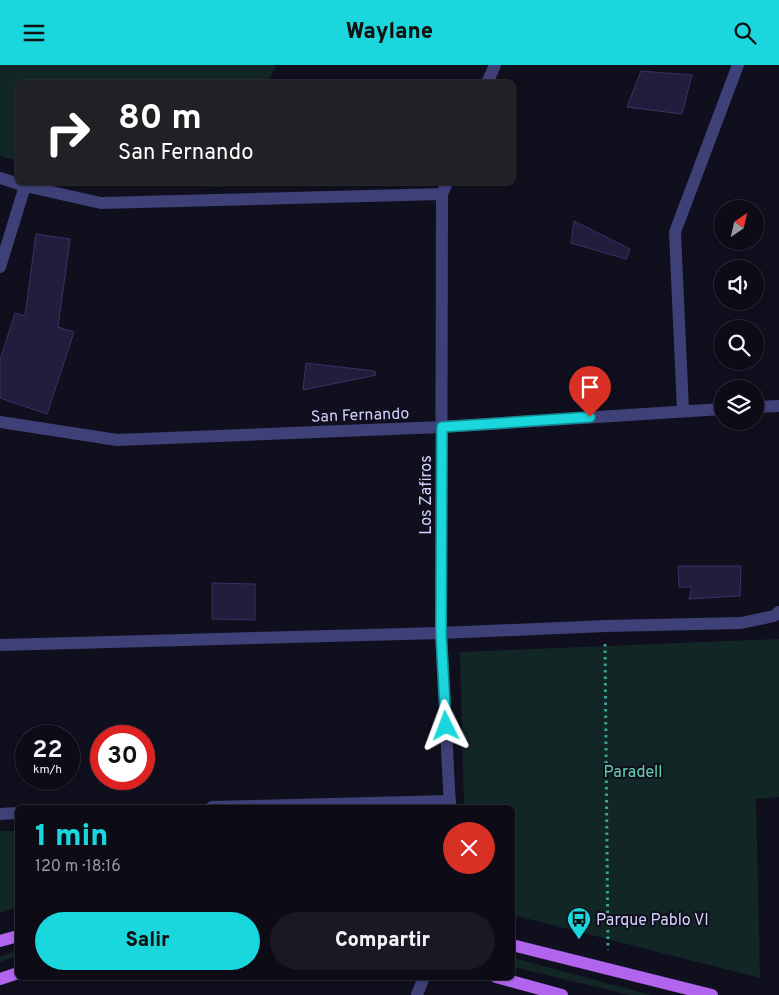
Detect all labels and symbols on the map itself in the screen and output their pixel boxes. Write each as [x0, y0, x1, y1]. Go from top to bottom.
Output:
north arrow [714, 200, 764, 250]
pin [569, 366, 611, 417]
street label: San Fernando [311, 404, 410, 428]
street label: Los Zafiros [417, 455, 437, 535]
position arrow [419, 699, 471, 751]
speed limit sign: 30 [90, 725, 155, 790]
park label: Paradell [604, 763, 662, 783]
bus stop icon: Parque Pablo VI [566, 906, 592, 940]
place label: Parque Pablo VI [596, 911, 709, 931]

